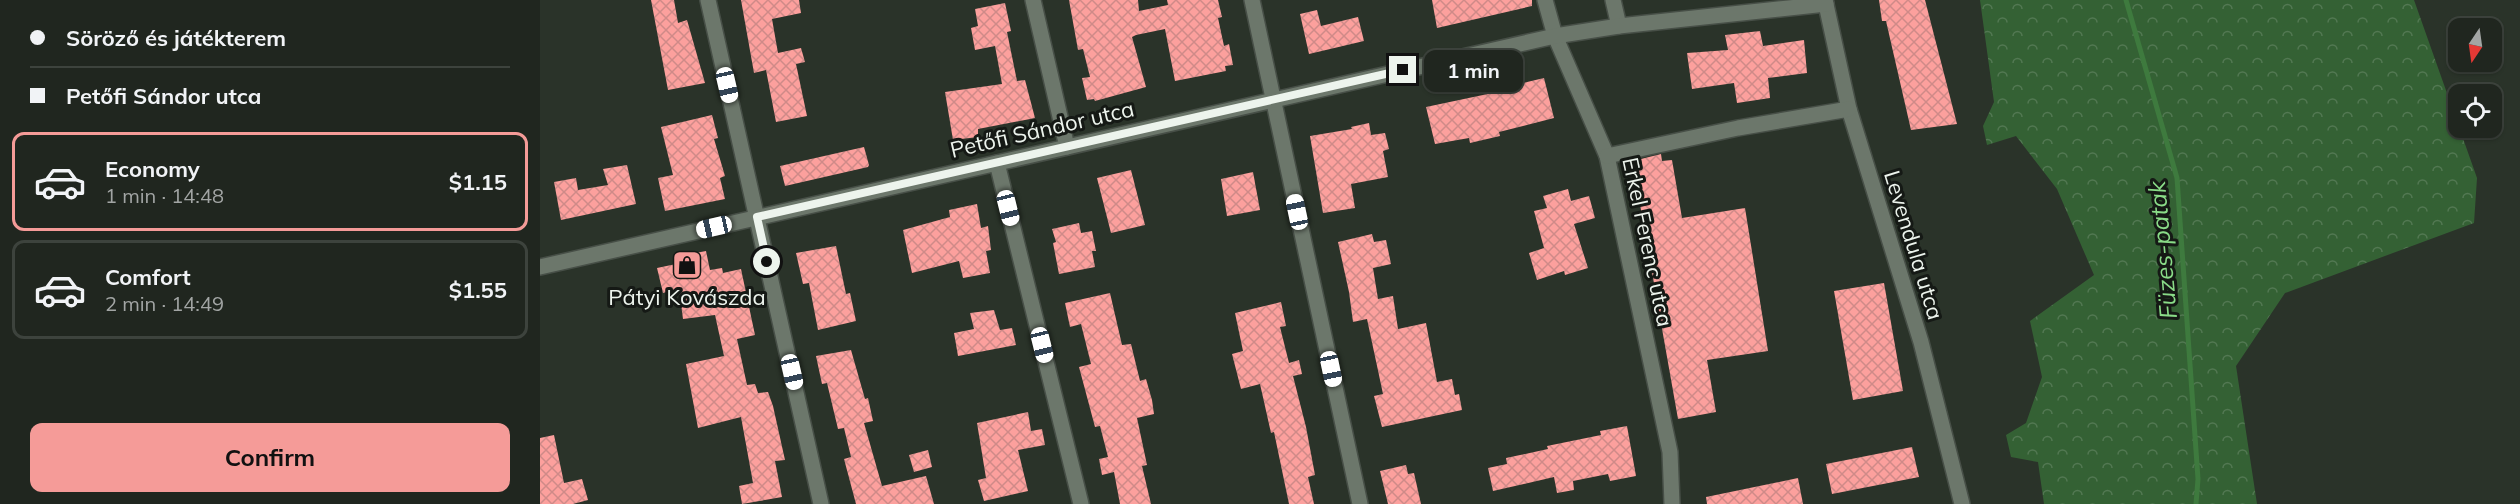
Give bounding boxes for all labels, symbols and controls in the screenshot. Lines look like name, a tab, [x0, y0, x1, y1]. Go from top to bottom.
north arrow	[2448, 18, 2502, 72]
map controls	[2448, 18, 2502, 138]
text: Söröző és játékterem	[66, 24, 286, 52]
callout: 1 min	[1424, 49, 1523, 91]
route end	[1389, 56, 1416, 83]
text: 1 min	[1447, 58, 1500, 83]
car	[714, 65, 740, 105]
text: Petőfi Sándor utca	[66, 82, 262, 110]
button: locate	[2448, 84, 2502, 138]
street label: Petőfi Sándor utca	[947, 94, 1137, 164]
icon: car	[33, 155, 87, 209]
text: Economy	[105, 155, 200, 183]
street label: Erkel Ferenc utca	[1616, 155, 1680, 329]
street label: Levendula utca	[1878, 167, 1950, 323]
text: $1.15	[449, 168, 507, 196]
water label: Füzes-patak	[2141, 179, 2183, 320]
text: 1 min · 14:48	[105, 183, 224, 208]
car	[995, 188, 1021, 228]
car	[1284, 193, 1310, 231]
car	[694, 214, 734, 240]
route start	[753, 248, 780, 275]
shop icon: Pátyi Kovászda	[671, 249, 703, 281]
icon: car	[33, 263, 87, 317]
text: Comfort	[105, 263, 191, 291]
text: $1.55	[449, 276, 507, 304]
place label: Pátyi Kovászda	[608, 283, 766, 311]
text: 2 min · 14:49	[105, 291, 224, 316]
car	[1029, 325, 1055, 365]
car	[1318, 350, 1344, 388]
car	[779, 352, 805, 392]
button: Confirm	[30, 423, 510, 492]

